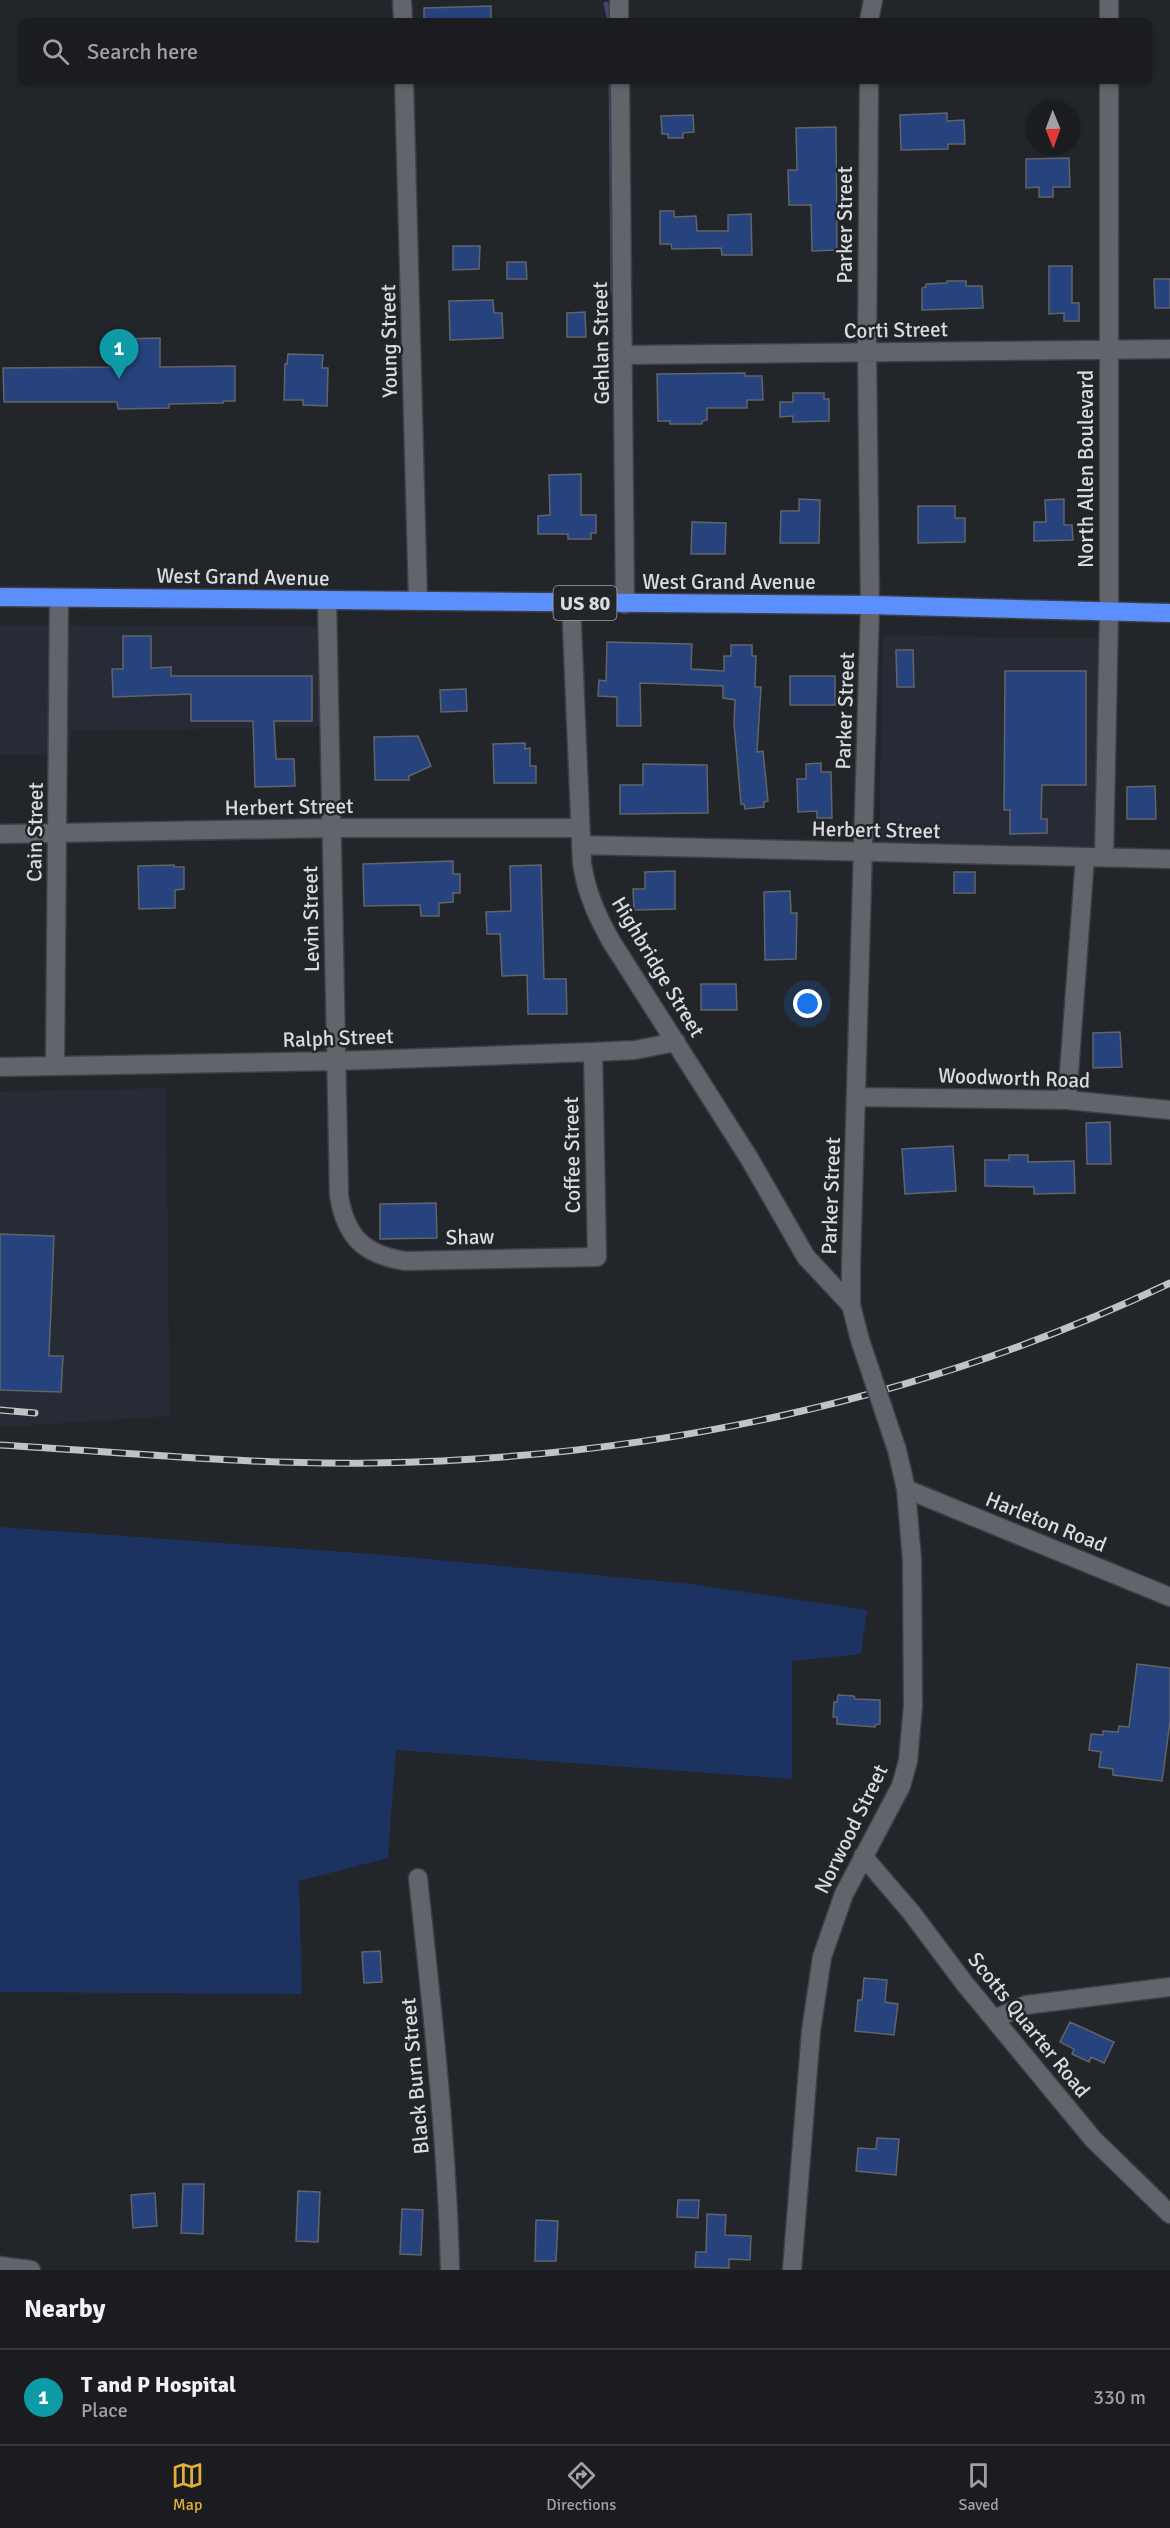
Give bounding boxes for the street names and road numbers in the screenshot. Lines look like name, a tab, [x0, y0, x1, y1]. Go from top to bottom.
street label: Parker Street	[832, 166, 858, 284]
street label: Gehlan Street	[587, 281, 615, 405]
street label: Young Street	[375, 284, 403, 398]
street label: Corti Street	[844, 316, 948, 344]
street label: North Allen Boulevard	[1073, 370, 1099, 568]
street label: West Grand Avenue	[156, 562, 330, 592]
street label: West Grand Avenue	[642, 569, 816, 595]
road number: US 80	[554, 586, 616, 620]
street label: Parker Street	[830, 652, 860, 770]
street label: Cain Street	[21, 782, 49, 882]
street label: Herbert Street	[224, 793, 354, 821]
street label: Herbert Street	[811, 816, 941, 844]
street label: Levin Street	[297, 866, 325, 972]
street label: Highbridge Street	[606, 892, 710, 1042]
street label: Ralph Street	[282, 1023, 394, 1053]
street label: Woodworth Road	[937, 1062, 1091, 1094]
street label: Coffee Street	[558, 1096, 586, 1214]
street label: Parker Street	[816, 1137, 846, 1255]
street label: Shaw	[445, 1224, 495, 1250]
street label: Harleton Road	[982, 1486, 1110, 1558]
street label: Norwood Street	[809, 1760, 893, 1898]
street label: Scotts Quarter Road	[962, 1947, 1096, 2103]
street label: Black Burn Street	[395, 1997, 435, 2155]

